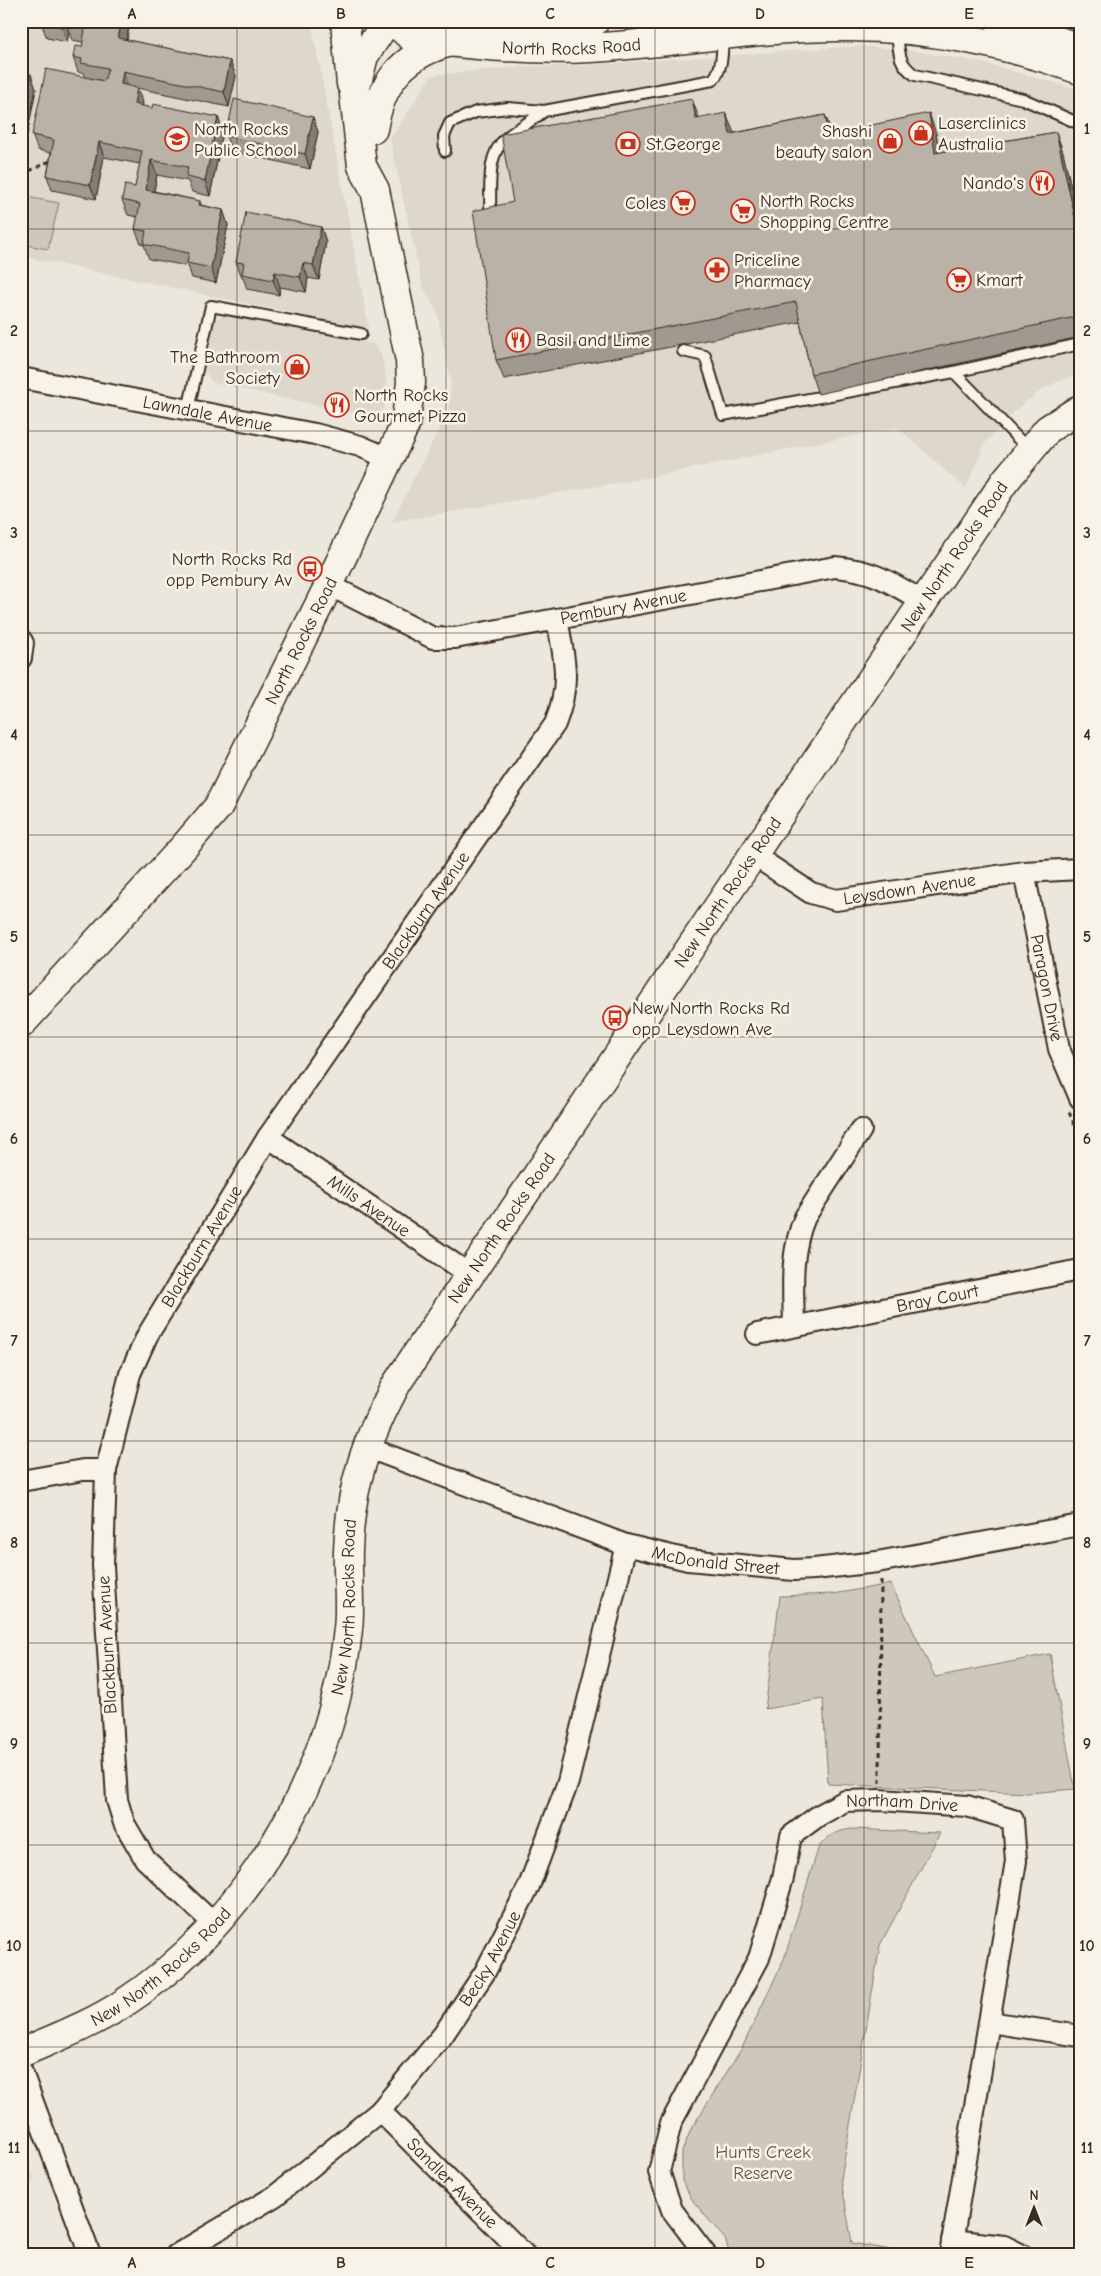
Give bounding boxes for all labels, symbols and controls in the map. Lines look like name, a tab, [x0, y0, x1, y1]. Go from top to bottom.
text: A	[128, 5, 137, 23]
text: B	[336, 5, 346, 23]
text: C	[545, 5, 555, 23]
text: D	[755, 5, 765, 23]
text: E	[964, 5, 974, 23]
street label: North Rocks Road	[501, 34, 642, 60]
place label: Laserclinics Australia	[938, 113, 1026, 155]
place label: North Rocks Public School	[194, 119, 297, 161]
text: 1	[11, 120, 17, 138]
shop icon: Laserclinics Australia	[908, 120, 934, 146]
text: 1	[1084, 120, 1090, 138]
place label: Shashi beauty salon	[776, 121, 872, 163]
school or university icon: North Rocks Public School	[164, 126, 190, 152]
shop icon: Shashi beauty salon	[877, 128, 903, 154]
bank icon: St.George	[615, 131, 641, 157]
place label: St.George	[646, 134, 720, 155]
restaurant icon: Nando's	[1029, 170, 1055, 196]
place label: Nando's	[963, 173, 1024, 194]
supermarket icon: Coles	[670, 190, 696, 216]
place label: North Rocks Shopping Centre	[760, 191, 889, 233]
place label: Coles	[625, 193, 666, 214]
supermarket icon: North Rocks Shopping Centre	[730, 198, 756, 224]
place label: Priceline Pharmacy	[734, 250, 812, 292]
pharmacy icon: Priceline Pharmacy	[704, 257, 730, 283]
supermarket icon: Kmart	[946, 267, 972, 293]
place label: Kmart	[976, 270, 1023, 291]
text: 2	[10, 322, 18, 340]
text: 2	[1083, 322, 1091, 340]
restaurant icon: Basil and Lime	[505, 327, 531, 353]
place label: Basil and Lime	[536, 330, 650, 351]
place label: The Bathroom Society	[170, 347, 281, 389]
shop icon: The Bathroom Society	[284, 354, 310, 380]
place label: North Rocks Gourmet Pizza	[354, 385, 466, 427]
street label: Lawndale Avenue	[141, 391, 274, 437]
restaurant icon: North Rocks Gourmet Pizza	[324, 392, 350, 418]
street label: New North Rocks Road	[896, 478, 1013, 636]
text: 3	[10, 524, 18, 542]
text: 3	[1083, 524, 1091, 542]
place label: North Rocks Rd opp Pembury Av	[166, 549, 292, 591]
bus stop icon: North Rocks Rd opp Pembury Av	[297, 556, 323, 582]
street label: North Rocks Road	[261, 574, 342, 708]
street label: Pembury Avenue	[559, 585, 688, 629]
text: 4	[10, 726, 18, 744]
text: 4	[1083, 726, 1091, 744]
street label: New North Rocks Road	[670, 813, 786, 972]
street label: Blackburn Avenue	[378, 848, 474, 973]
street label: Leysdown Avenue	[842, 869, 977, 910]
text: 5	[10, 928, 18, 946]
text: 5	[1083, 928, 1091, 946]
street label: Paragon Drive	[1026, 933, 1067, 1043]
place label: New North Rocks Rd opp Leysdown Ave	[632, 998, 790, 1040]
bus stop icon: New North Rocks Rd opp Leysdown Ave	[602, 1005, 628, 1031]
text: 6	[10, 1130, 18, 1148]
text: 6	[1083, 1130, 1091, 1148]
street label: New North Rocks Road	[444, 1149, 560, 1308]
street label: Mills Avenue	[323, 1171, 414, 1242]
street label: Blackburn Avenue	[157, 1182, 247, 1311]
street label: Bray Court	[895, 1280, 981, 1317]
text: 7	[10, 1332, 18, 1350]
text: 7	[1083, 1332, 1091, 1350]
street label: New North Rocks Road	[327, 1518, 361, 1697]
text: 8	[10, 1534, 18, 1552]
text: 8	[1083, 1534, 1091, 1552]
street label: McDonald Street	[650, 1542, 781, 1580]
street label: Blackburn Avenue	[93, 1575, 122, 1715]
text: 9	[10, 1735, 18, 1753]
text: 9	[1083, 1735, 1091, 1753]
street label: Northam Drive	[846, 1790, 959, 1816]
street label: New North Rocks Road	[87, 1903, 236, 2031]
street label: Becky Avenue	[455, 1907, 526, 2011]
text: 10	[6, 1937, 22, 1955]
text: 10	[1079, 1937, 1095, 1955]
street label: Sandler Avenue	[402, 2134, 502, 2233]
text: 11	[8, 2139, 20, 2157]
text: 11	[1081, 2139, 1093, 2157]
park label: Hunts Creek Reserve	[715, 2142, 811, 2184]
north arrow	[1008, 2184, 1058, 2234]
text: N	[1029, 2187, 1039, 2204]
text: A	[128, 2254, 137, 2272]
text: B	[336, 2254, 346, 2272]
text: C	[545, 2254, 555, 2272]
text: D	[755, 2254, 765, 2272]
text: E	[964, 2254, 974, 2272]

